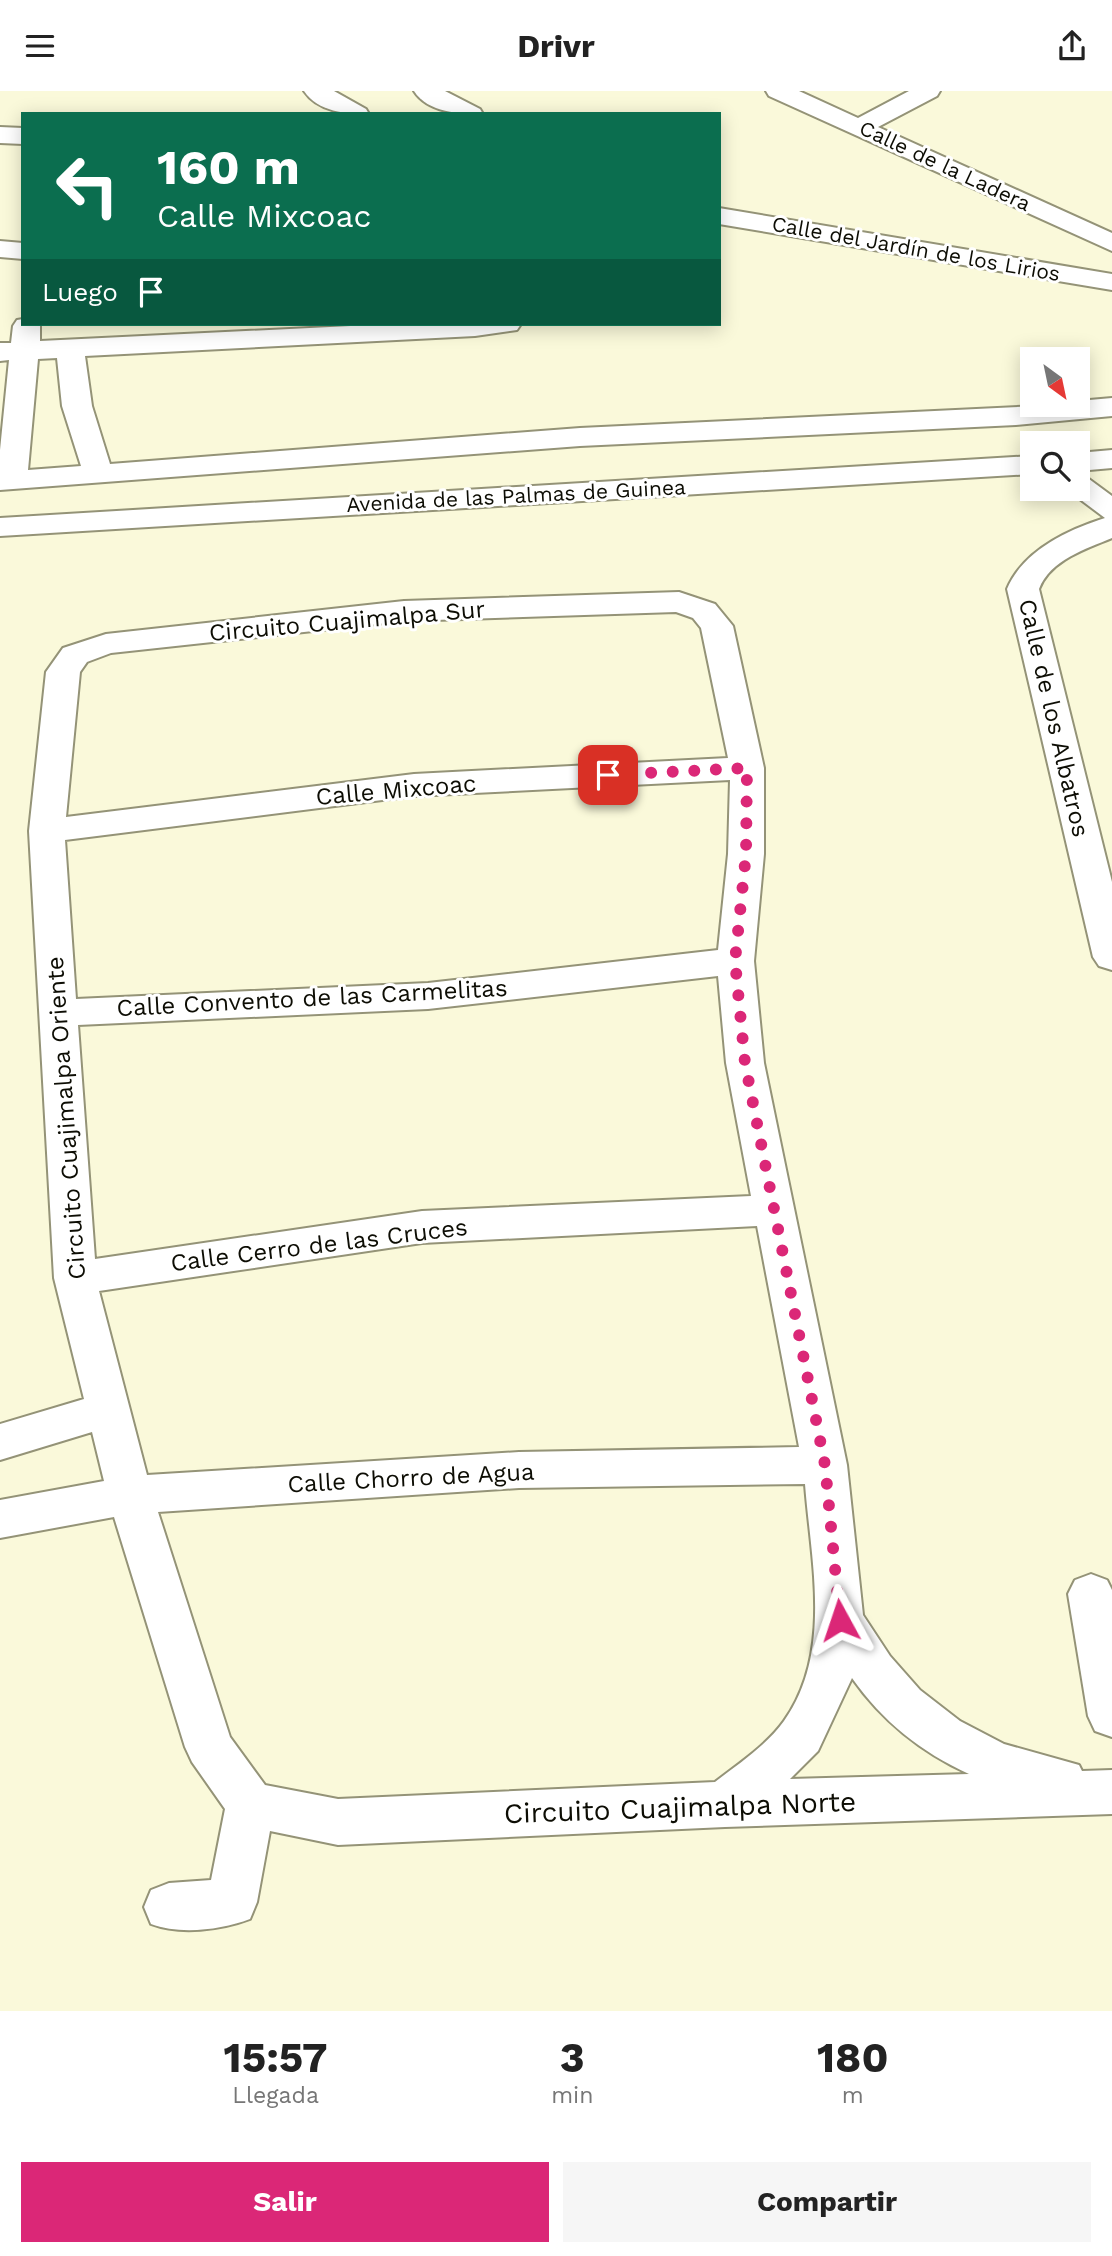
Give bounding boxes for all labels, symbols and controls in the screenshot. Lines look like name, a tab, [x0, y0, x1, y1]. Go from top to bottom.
icon: menu	[21, 27, 59, 65]
text: Drivr	[517, 27, 595, 65]
icon: share	[1053, 27, 1091, 65]
street label: Calle de la Ladera	[856, 115, 1035, 216]
text: 160 m	[157, 138, 300, 196]
icon: left	[42, 140, 133, 231]
text: Calle Mixcoac	[157, 197, 371, 235]
street label: Calle del Jardín de los Lirios	[770, 211, 1062, 286]
icon: arrive	[132, 273, 170, 311]
text: Luego	[42, 277, 118, 307]
north arrow	[1020, 347, 1090, 417]
map controls	[1020, 347, 1090, 501]
button: search	[1020, 431, 1090, 501]
street label: Avenida de las Palmas de Guinea	[346, 474, 686, 517]
street label: Circuito Cuajimalpa Sur	[208, 595, 486, 647]
street label: Calle de los Albatros	[1013, 596, 1095, 840]
pin	[578, 745, 638, 805]
icon: arrive	[589, 756, 627, 794]
street label: Calle Mixcoac	[315, 769, 477, 811]
street label: Circuito Cuajimalpa Oriente	[41, 956, 91, 1280]
street label: Calle Convento de las Carmelitas	[116, 974, 508, 1022]
street label: Calle Cerro de las Cruces	[169, 1213, 469, 1277]
street label: Calle Chorro de Agua	[287, 1458, 535, 1498]
position arrow	[803, 1583, 877, 1657]
street label: Circuito Cuajimalpa Norte	[503, 1785, 857, 1830]
text: 15:57	[224, 2033, 328, 2082]
text: 3	[560, 2033, 585, 2082]
text: 180	[817, 2033, 888, 2082]
text: Llegada	[232, 2082, 319, 2109]
text: min	[551, 2082, 593, 2109]
text: m	[842, 2082, 864, 2109]
button: Salir	[21, 2162, 549, 2242]
button: Compartir	[563, 2162, 1091, 2242]

